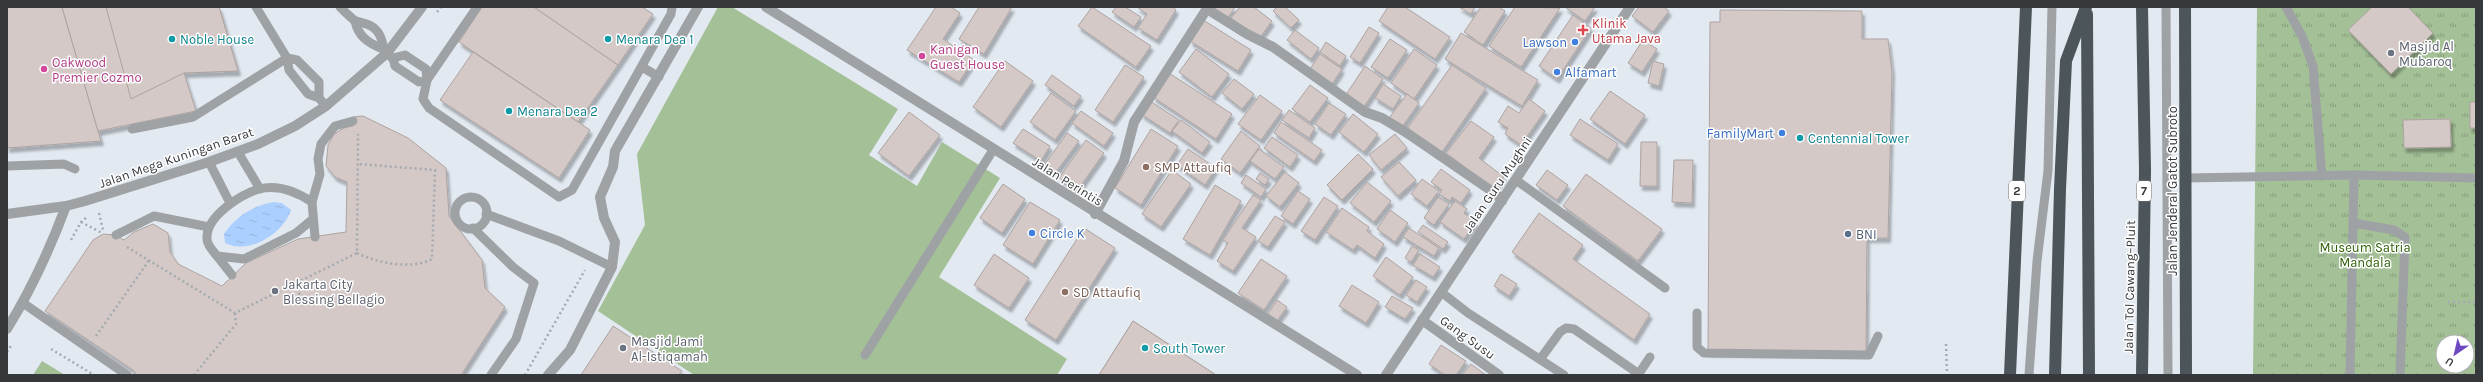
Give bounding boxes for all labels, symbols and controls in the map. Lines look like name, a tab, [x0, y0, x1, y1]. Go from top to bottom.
place label: Klinik Utama Java	[1592, 16, 1661, 46]
marker: Klinik Utama Java	[1577, 24, 1589, 36]
place label: Noble House	[180, 32, 255, 47]
place label: Menara Dea 1	[616, 32, 693, 47]
marker: Noble House	[167, 34, 177, 44]
marker: Menara Dea 1	[603, 34, 613, 44]
place label: Lawson	[1523, 35, 1567, 50]
marker: Lawson	[1570, 37, 1580, 47]
place label: Masjid Al Mubaroq	[2399, 39, 2454, 70]
place label: Kanigan Guest House	[930, 42, 1005, 72]
marker: Masjid Al Mubaroq	[2386, 48, 2396, 58]
marker: Kanigan Guest House	[917, 51, 927, 61]
place label: Oakwood Premier Cozmo	[52, 55, 142, 85]
marker: Oakwood Premier Cozmo	[39, 64, 49, 74]
place label: Alfamart	[1565, 65, 1617, 80]
marker: Alfamart	[1552, 67, 1562, 77]
place label: Menara Dea 2	[517, 104, 598, 119]
marker: Menara Dea 2	[504, 106, 514, 116]
street label: Jalan Jenderal Gatot Subroto	[2165, 106, 2180, 276]
street label: Jalan Mega Kuningan Barat	[97, 124, 255, 191]
place label: FamilyMart	[1707, 126, 1774, 141]
marker: FamilyMart	[1777, 128, 1787, 138]
place label: Centennial Tower	[1808, 131, 1909, 146]
marker: Centennial Tower	[1795, 133, 1805, 143]
street label: Jalan Guru Mughni	[1460, 134, 1535, 235]
street label: Jalan Perintis	[1030, 154, 1106, 209]
place label: SMP Attaufiq	[1154, 160, 1232, 176]
marker: SMP Attaufiq	[1141, 162, 1151, 172]
road number: 2	[2009, 181, 2025, 201]
road number: 7	[2137, 181, 2151, 201]
street label: Jalan Tol Cawang–Pluit	[2121, 220, 2138, 354]
place label: Circle K	[1040, 226, 1085, 241]
place label: BNI	[1856, 227, 1877, 242]
marker: Circle K	[1027, 228, 1037, 238]
marker: BNI	[1843, 229, 1853, 239]
park label: Museum Satria Mandala	[2319, 240, 2411, 270]
place label: Jakarta City Blessing Bellagio	[283, 277, 385, 307]
place label: SD Attaufiq	[1073, 285, 1141, 301]
marker: Jakarta City Blessing Bellagio	[270, 286, 280, 296]
marker: SD Attaufiq	[1060, 287, 1070, 297]
street label: Gang Susu	[1437, 312, 1498, 362]
place label: Masjid Jami Al-Istiqamah	[631, 334, 708, 365]
north arrow	[2435, 334, 2475, 374]
place label: South Tower	[1153, 341, 1225, 356]
marker: Masjid Jami Al-Istiqamah	[618, 343, 628, 353]
marker: South Tower	[1140, 343, 1150, 353]
text: U	[2443, 354, 2456, 369]

